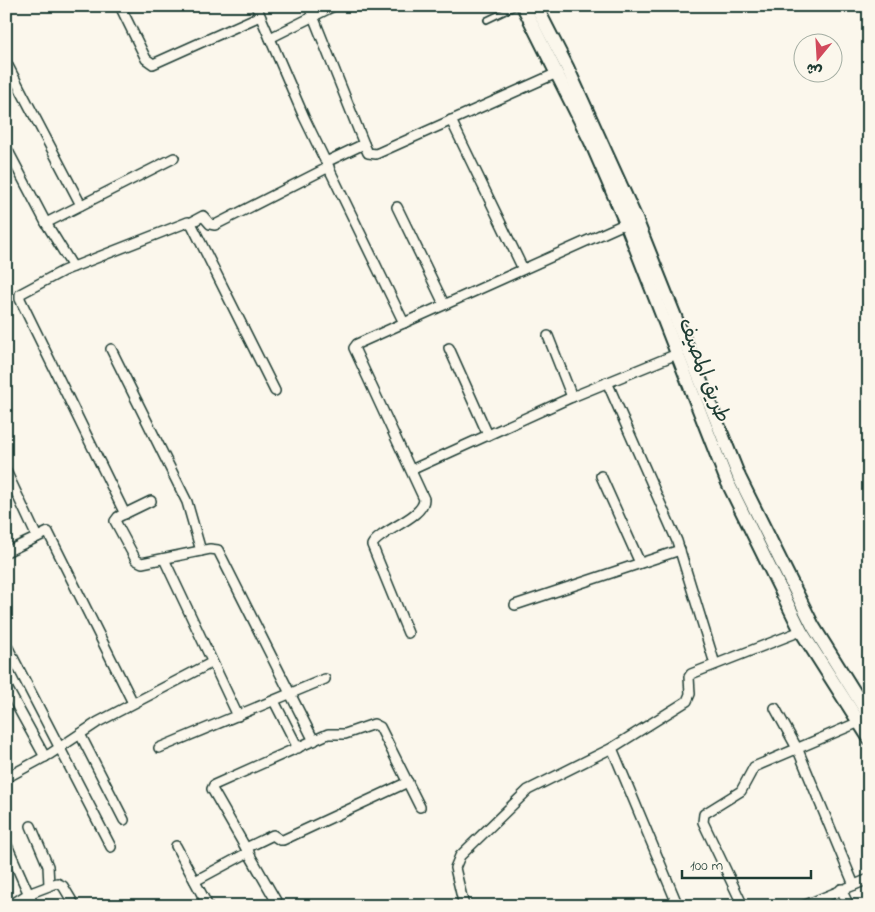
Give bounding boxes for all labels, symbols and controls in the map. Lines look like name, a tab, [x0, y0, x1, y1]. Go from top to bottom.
north arrow	[792, 32, 842, 82]
text: ش	[804, 57, 825, 81]
street label: طريق المصيف	[669, 314, 737, 428]
scale bar	[682, 847, 811, 879]
text: 100 m	[690, 855, 723, 877]

